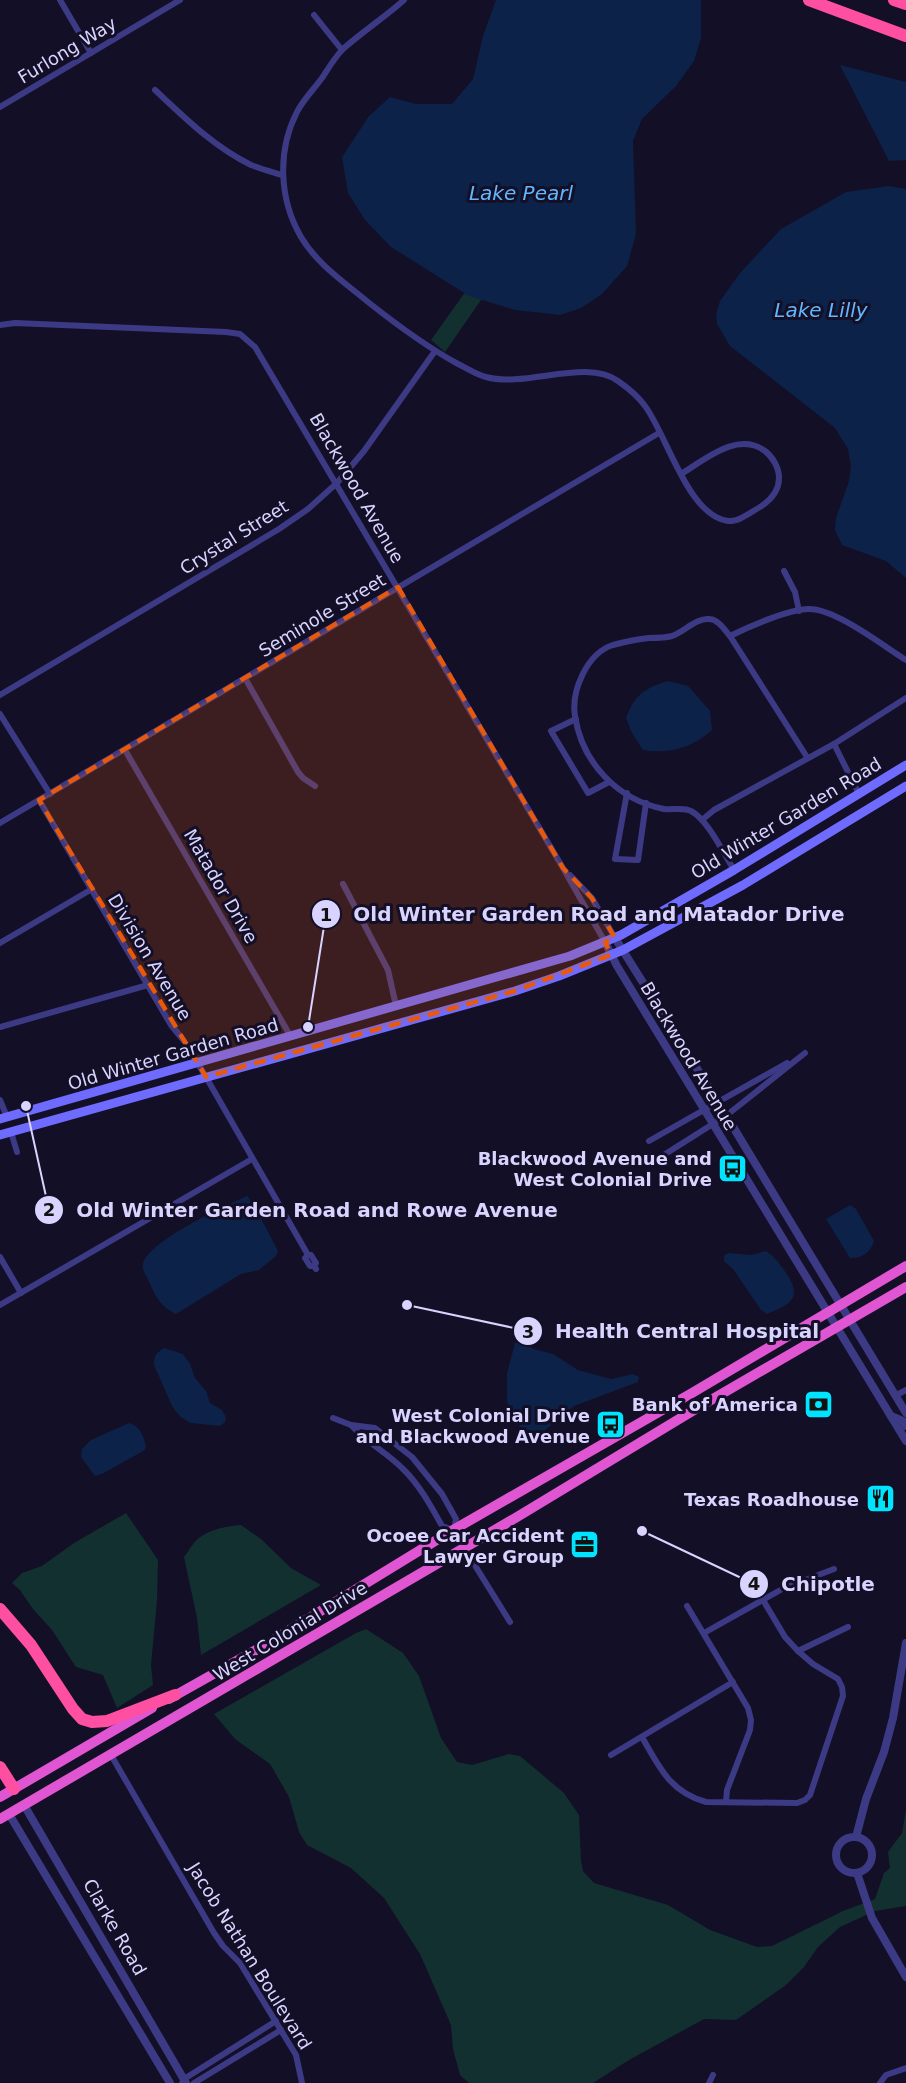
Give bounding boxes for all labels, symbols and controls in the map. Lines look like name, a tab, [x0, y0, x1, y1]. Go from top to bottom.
street label: Furlong Way	[14, 12, 120, 88]
water label: Lake Pearl	[469, 181, 573, 205]
water label: Lake Lilly	[774, 298, 869, 322]
street label: Blackwood Avenue	[306, 409, 408, 567]
street label: Crystal Street	[176, 495, 292, 579]
street label: Seminole Street	[255, 569, 389, 661]
street label: Old Winter Garden Road	[687, 753, 885, 883]
street label: Matador Drive	[180, 825, 262, 947]
street label: Division Avenue	[104, 890, 196, 1024]
callout: Old Winter Garden Road and Matador Drive	[311, 895, 857, 933]
text: Old Winter Garden Road and Matador Drive	[353, 902, 845, 926]
text: 1	[320, 904, 332, 925]
street label: Blackwood Avenue	[636, 978, 742, 1134]
street label: Old Winter Garden Road	[65, 1014, 281, 1094]
place label: Blackwood Avenue and West Colonial Drive	[478, 1148, 712, 1190]
bus stop icon: Blackwood Avenue and West Colonial Drive	[717, 1152, 749, 1184]
callout: Old Winter Garden Road and Rowe Avenue	[34, 1191, 570, 1229]
text: Old Winter Garden Road and Rowe Avenue	[76, 1198, 558, 1222]
text: 2	[43, 1199, 55, 1220]
callout: Health Central Hospital	[513, 1312, 831, 1350]
text: Health Central Hospital	[555, 1319, 819, 1343]
text: 3	[522, 1321, 534, 1342]
bank icon: Bank of America	[803, 1388, 835, 1420]
place label: Bank of America	[632, 1394, 798, 1415]
place label: West Colonial Drive and Blackwood Avenue	[356, 1405, 590, 1447]
bus stop icon: West Colonial Drive and Blackwood Avenue	[595, 1409, 627, 1441]
restaurant icon: Texas Roadhouse	[864, 1483, 896, 1515]
place label: Texas Roadhouse	[684, 1489, 859, 1510]
place label: Ocoee Car Accident Lawyer Group	[367, 1525, 564, 1567]
office icon: Ocoee Car Accident Lawyer Group	[569, 1529, 601, 1561]
callout: Chipotle	[739, 1565, 886, 1603]
text: Chipotle	[781, 1572, 875, 1596]
text: 4	[748, 1573, 760, 1594]
street label: West Colonial Drive	[209, 1577, 371, 1685]
street label: Jacob Nathan Boulevard	[183, 1858, 316, 2053]
street label: Clarke Road	[79, 1875, 151, 1979]

